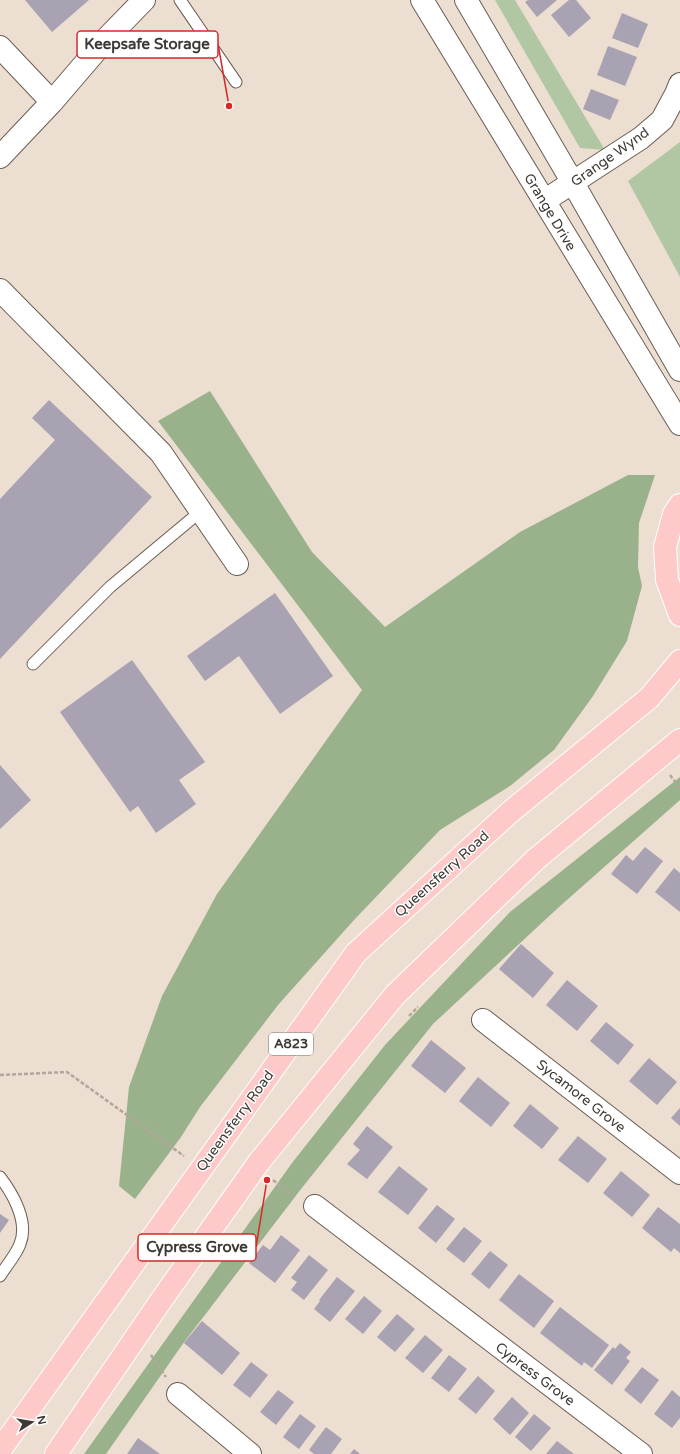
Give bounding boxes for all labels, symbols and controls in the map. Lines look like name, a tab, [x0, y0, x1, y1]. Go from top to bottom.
callout: Keepsafe Storage	[77, 31, 218, 58]
text: Keepsafe Storage	[84, 35, 210, 54]
street label: Grange Wynd	[568, 124, 652, 190]
street label: Grange Drive	[520, 170, 580, 254]
street label: Queensferry Road	[391, 827, 493, 921]
road number: A823	[269, 1033, 313, 1055]
street label: Sycamore Grove	[533, 1056, 629, 1136]
street label: Queensferry Road	[193, 1067, 277, 1175]
callout: Cypress Grove	[138, 1234, 256, 1261]
text: Cypress Grove	[146, 1238, 248, 1257]
street label: Cypress Grove	[492, 1339, 578, 1409]
north arrow	[12, 1402, 52, 1442]
text: N	[34, 1414, 49, 1426]

